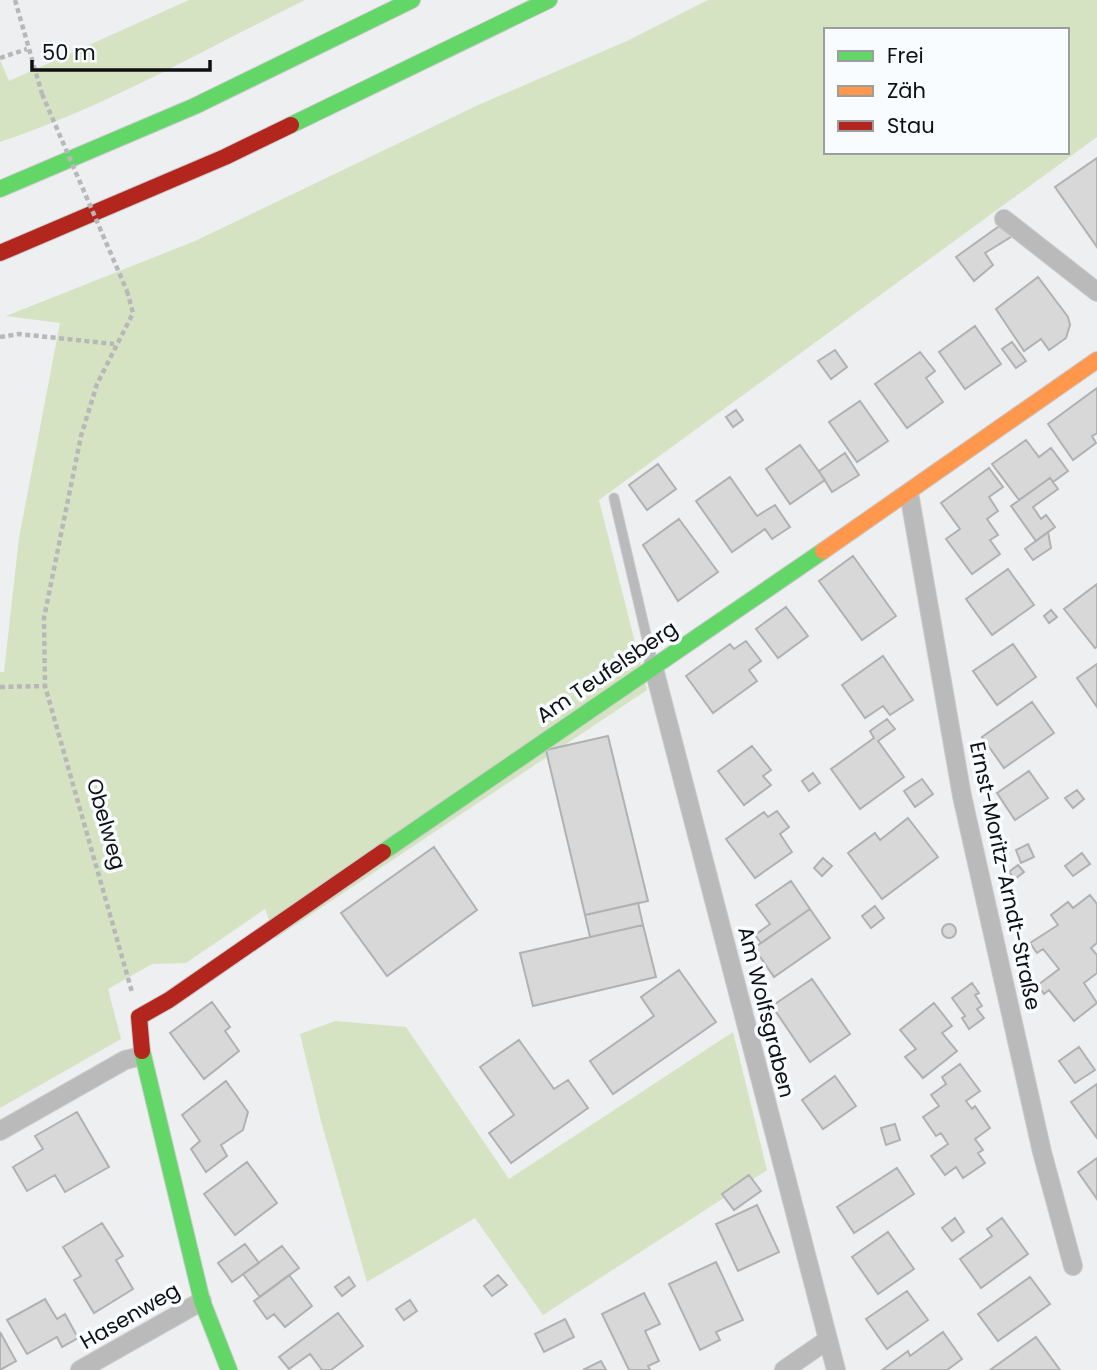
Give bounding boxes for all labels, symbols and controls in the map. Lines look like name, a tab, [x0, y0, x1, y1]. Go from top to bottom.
scale bar	[32, 28, 210, 72]
legend	[824, 28, 1069, 154]
text: 50 m	[42, 38, 96, 67]
text: Frei	[887, 41, 924, 70]
text: Zäh	[887, 76, 926, 105]
text: Stau	[887, 111, 935, 140]
street label: Am Teufelsberg	[530, 614, 683, 730]
street label: Ernst-Moritz-Arndt-Straße	[963, 739, 1048, 1013]
street label: Obelweg	[80, 775, 133, 873]
street label: Am Wolfsgraben	[731, 923, 802, 1100]
street label: Hasenweg	[75, 1275, 185, 1356]

